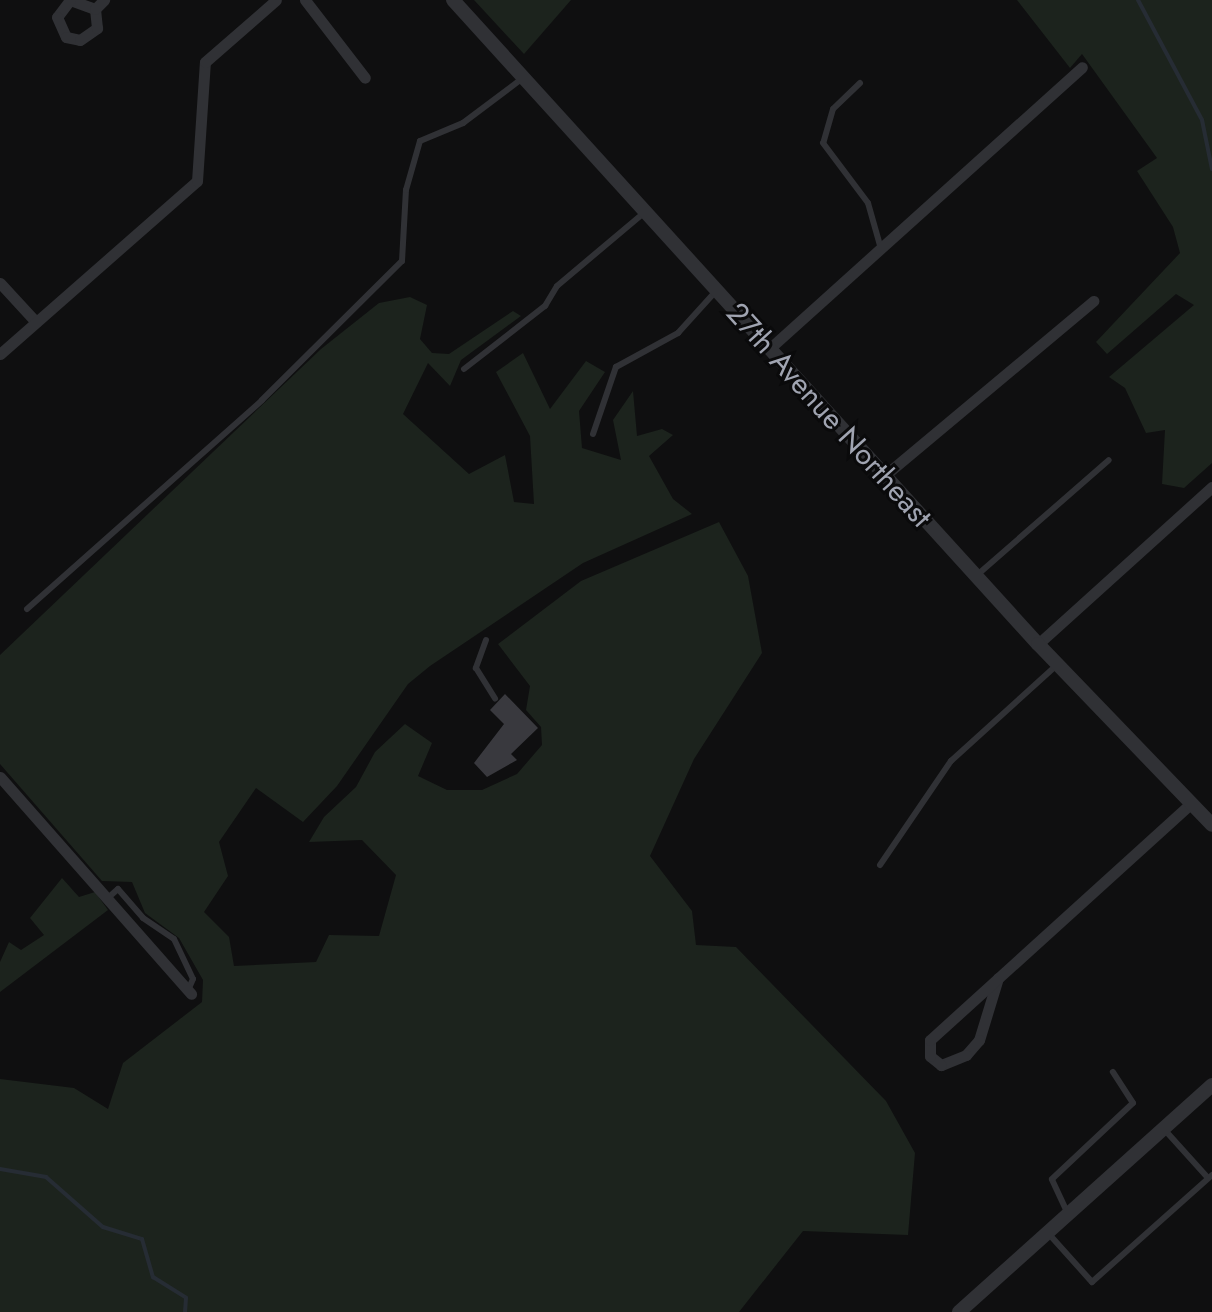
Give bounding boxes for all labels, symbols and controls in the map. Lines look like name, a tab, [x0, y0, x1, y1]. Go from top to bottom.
street label: 27th Avenue Northeast	[719, 295, 939, 535]

